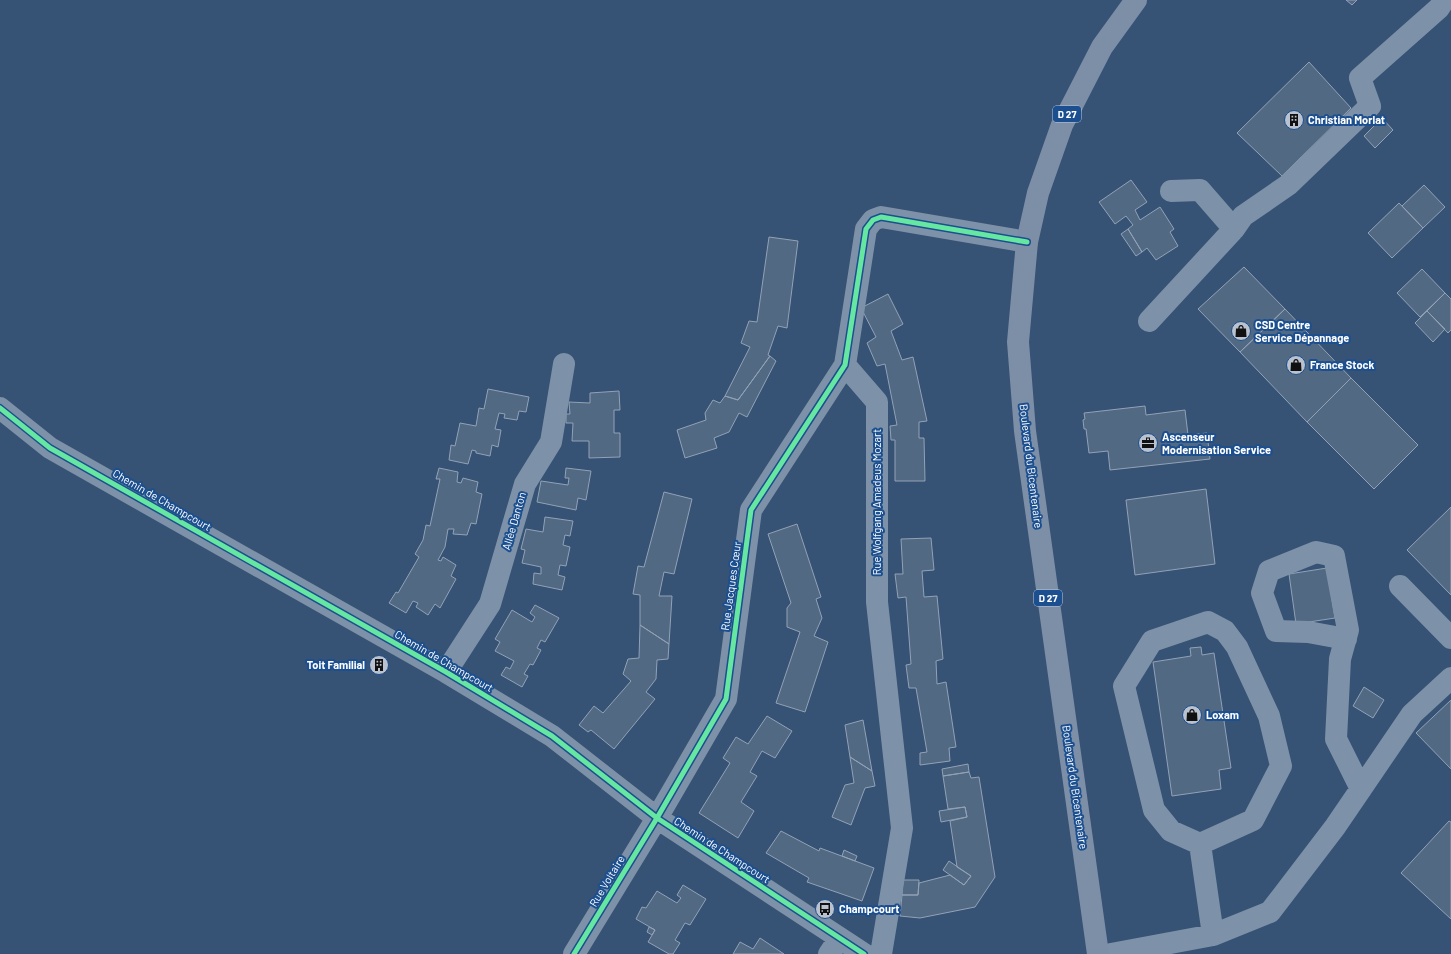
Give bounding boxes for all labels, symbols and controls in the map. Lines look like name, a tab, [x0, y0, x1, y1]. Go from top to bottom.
road number: D 27	[1053, 106, 1081, 122]
building icon: Christian Morlat	[1283, 109, 1305, 131]
place label: Christian Morlat	[1308, 113, 1385, 126]
place label: CSD Centre Service Dépannage	[1255, 318, 1349, 344]
shop icon: CSD Centre Service Dépannage	[1230, 320, 1252, 342]
shop icon: France Stock	[1285, 354, 1307, 376]
place label: France Stock	[1310, 358, 1375, 371]
street label: Boulevard du Bicentenaire	[1017, 403, 1046, 529]
street label: Rue Wolfgang Amadeus Mozart	[870, 429, 883, 575]
place label: Ascenseur Modernisation Service	[1162, 430, 1271, 456]
office icon: Ascenseur Modernisation Service	[1137, 432, 1159, 454]
street label: Chemin de Champcourt	[111, 466, 214, 533]
street label: Allée Danton	[499, 490, 528, 551]
street label: Rue Jacques Cœur	[718, 541, 743, 631]
road number: D 27	[1034, 590, 1062, 606]
street label: Chemin de Champcourt	[393, 627, 496, 694]
building icon: Toit Familial	[368, 654, 390, 676]
place label: Toit Familial	[307, 658, 365, 671]
shop icon: Loxam	[1181, 704, 1203, 726]
place label: Loxam	[1206, 708, 1239, 721]
street label: Boulevard du Bicentenaire	[1060, 724, 1091, 850]
street label: Chemin de Champcourt	[672, 814, 773, 885]
street label: Rue Voltaire	[586, 853, 627, 909]
bus stop icon: Champcourt	[814, 898, 836, 920]
place label: Champcourt	[839, 902, 899, 915]

